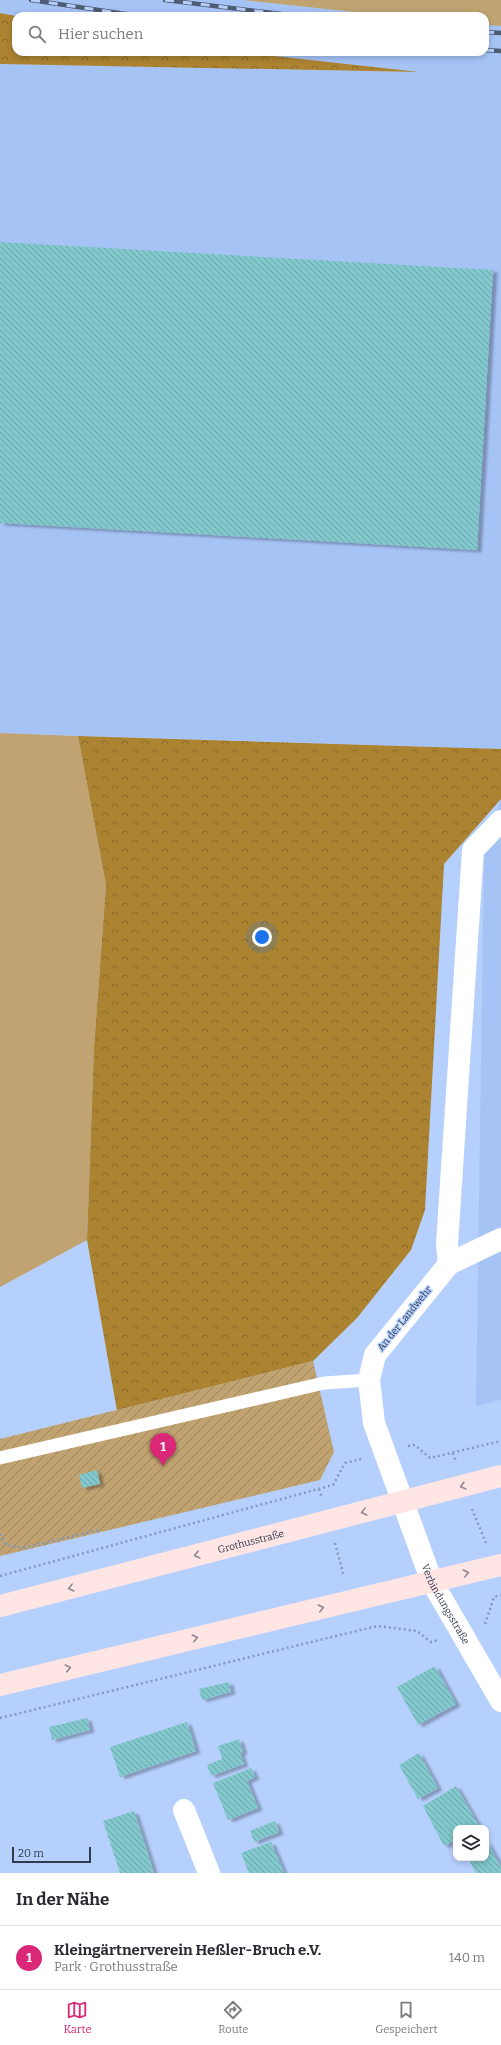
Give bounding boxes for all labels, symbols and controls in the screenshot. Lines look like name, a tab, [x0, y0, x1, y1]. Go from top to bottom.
search box	[12, 12, 489, 56]
icon: search	[26, 23, 48, 45]
text: Hier suchen	[58, 25, 143, 43]
your location	[252, 927, 272, 947]
street label: An der Landwehr	[375, 1283, 435, 1353]
pin: 1	[150, 1433, 176, 1466]
one-way arrow	[460, 1481, 467, 1490]
one-way arrow	[361, 1507, 368, 1516]
street label: Grothusstraße	[217, 1528, 285, 1556]
one-way arrow	[194, 1550, 201, 1559]
street label: Verbindungsstraße	[419, 1562, 472, 1647]
one-way arrow	[463, 1570, 470, 1578]
one-way arrow	[68, 1583, 75, 1591]
one-way arrow	[318, 1605, 324, 1613]
one-way arrow	[191, 1635, 198, 1643]
one-way arrow	[65, 1665, 71, 1673]
map controls	[453, 1825, 489, 1861]
button: layers	[453, 1825, 489, 1861]
scale bar	[12, 1845, 91, 1864]
text: 20 m	[18, 1847, 44, 1860]
text: In der Nähe	[16, 1889, 109, 1910]
text: Kleingärtnerverein Heßler-Bruch e.V.	[54, 1941, 321, 1959]
text: 1	[26, 1950, 32, 1965]
text: 140 m	[449, 1950, 485, 1965]
text: Park · Grothusstraße	[54, 1959, 178, 1974]
tab: Karte	[63, 1999, 91, 2036]
tab: Route	[218, 1999, 248, 2036]
tab: Gespeichert	[375, 1999, 438, 2036]

